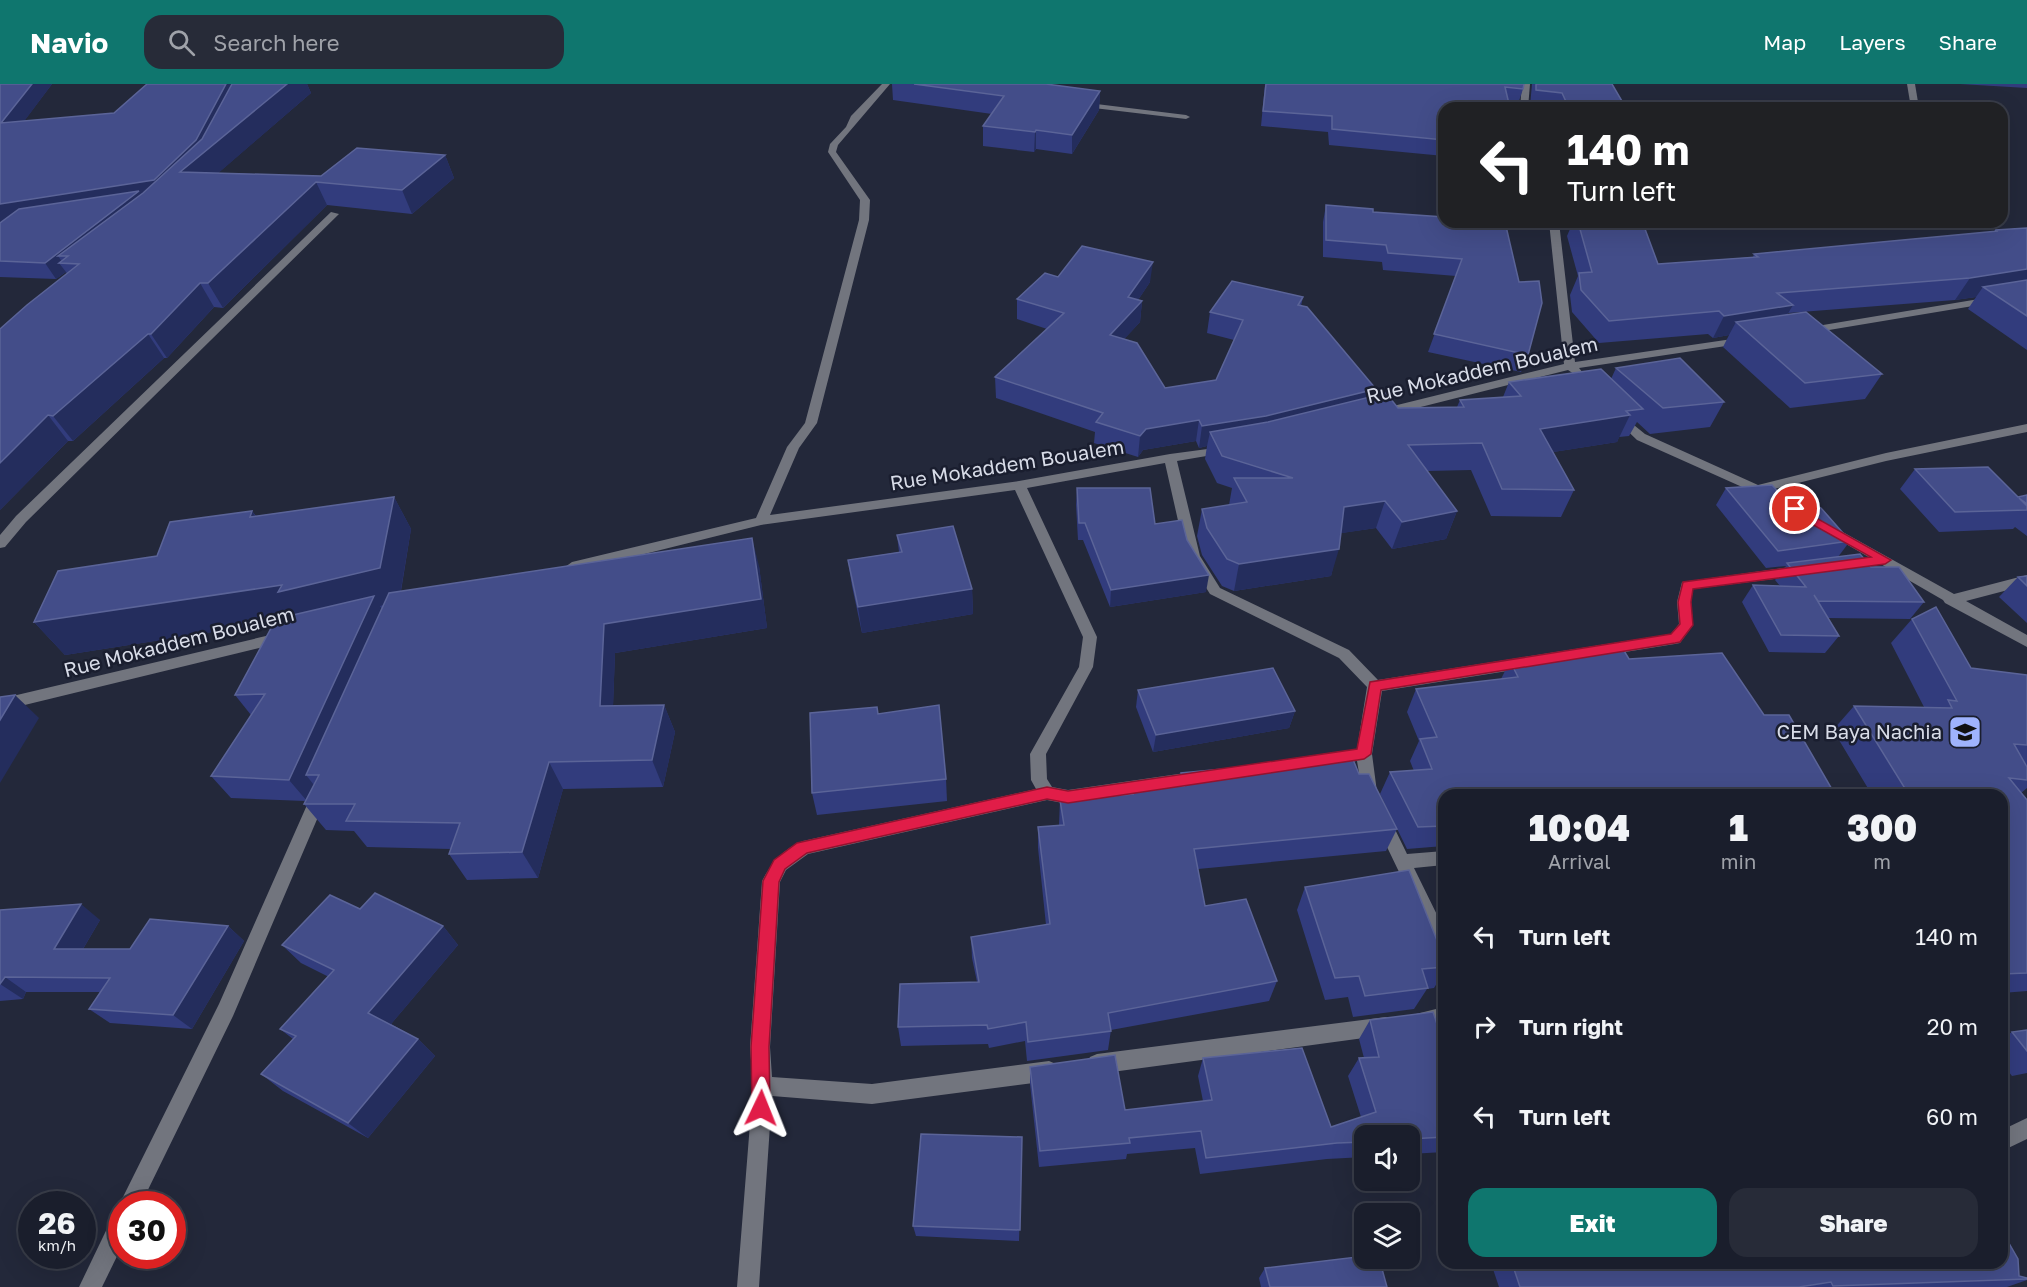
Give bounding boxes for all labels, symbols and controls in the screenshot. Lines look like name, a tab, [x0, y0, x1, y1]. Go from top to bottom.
search box	[144, 15, 564, 69]
text: Navio	[30, 26, 108, 59]
icon: search	[165, 26, 198, 59]
text: Search here	[213, 29, 339, 56]
text: Map	[1763, 29, 1806, 55]
text: Layers	[1839, 29, 1906, 55]
text: Share	[1939, 29, 1997, 55]
text: 140 m	[1567, 124, 1689, 174]
icon: left	[1468, 126, 1546, 204]
text: Turn left	[1567, 175, 1676, 207]
street label: Rue Mokaddem Boualem	[1364, 331, 1600, 407]
street label: Rue Mokaddem Boualem	[888, 434, 1126, 494]
pin	[1769, 483, 1820, 534]
icon: arrive	[1778, 492, 1811, 525]
street label: Rue Mokaddem Boualem	[61, 601, 296, 681]
school or university icon: CEM Baya Nachia	[1947, 714, 1983, 750]
place label: CEM Baya Nachia	[1776, 719, 1942, 743]
text: 10:04	[1529, 806, 1630, 849]
text: 1	[1729, 806, 1748, 849]
text: 300	[1847, 806, 1917, 849]
text: Arrival	[1548, 849, 1611, 873]
text: min	[1721, 849, 1756, 873]
text: m	[1873, 849, 1891, 873]
icon: left	[1468, 920, 1501, 953]
text: Turn left	[1519, 923, 1610, 950]
text: 140 m	[1915, 923, 1978, 950]
icon: right	[1468, 1010, 1501, 1043]
text: Turn right	[1519, 1013, 1623, 1040]
text: 20 m	[1927, 1013, 1978, 1040]
position arrow	[729, 1076, 793, 1140]
icon: left	[1468, 1100, 1501, 1133]
text: Turn left	[1519, 1103, 1610, 1130]
text: 60 m	[1926, 1103, 1978, 1130]
map controls	[1354, 1125, 1420, 1269]
button: sound	[1354, 1125, 1420, 1191]
button: Exit	[1468, 1188, 1717, 1257]
button: Share	[1729, 1188, 1978, 1257]
speed limit sign: 30	[108, 1191, 186, 1269]
button: layers	[1354, 1203, 1420, 1269]
text: 26	[38, 1205, 76, 1241]
text: km/h	[38, 1236, 76, 1254]

